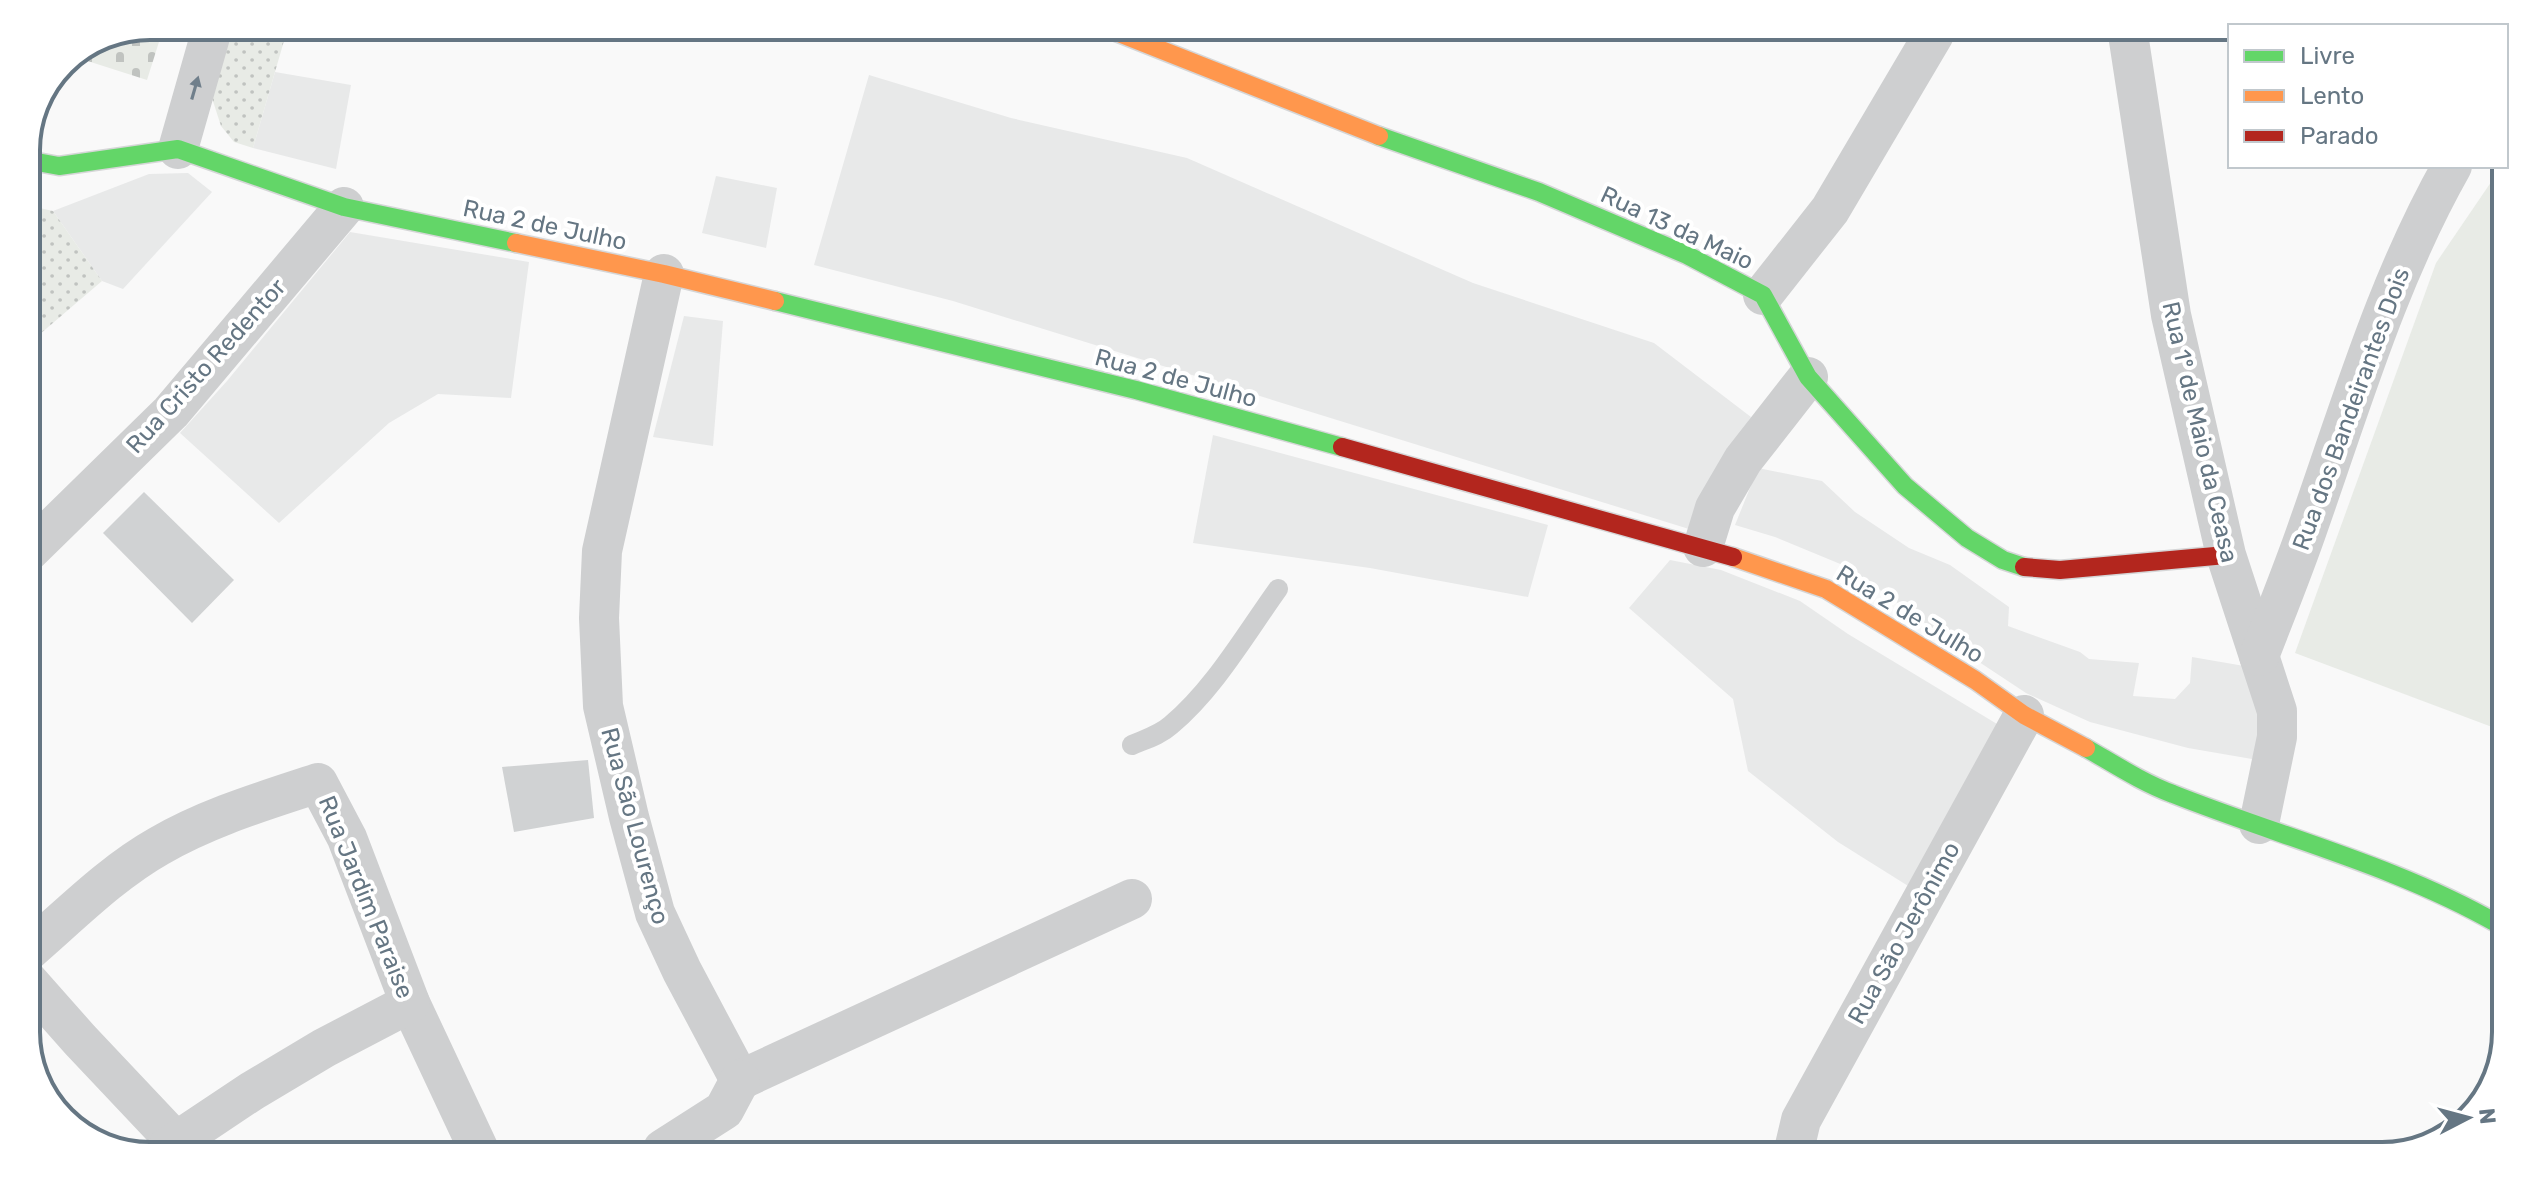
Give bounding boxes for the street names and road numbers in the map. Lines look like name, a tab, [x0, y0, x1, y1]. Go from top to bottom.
street label: Rua 13 da Maio	[1596, 180, 1758, 276]
street label: Rua 2 de Julho	[461, 194, 629, 256]
street label: Rua dos Bandeirantes Dois	[2287, 264, 2415, 554]
street label: Rua Cristo Redentor	[120, 273, 292, 459]
street label: Rua 1º de Maio da Ceasa	[2156, 299, 2244, 565]
street label: Rua 2 de Julho	[1092, 343, 1260, 413]
street label: Rua 2 de Julho	[1831, 559, 1989, 669]
street label: Rua São Lourenço	[595, 725, 675, 927]
street label: Rua Jardim Paraise	[313, 792, 419, 1002]
street label: Rua São Jerônimo	[1842, 837, 1966, 1029]

